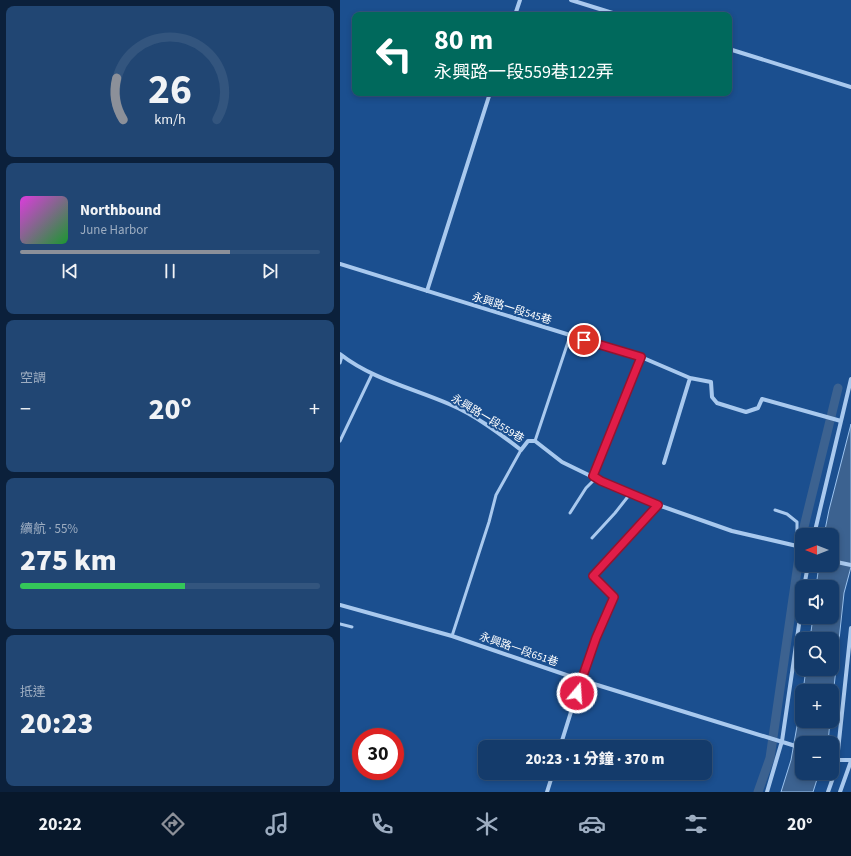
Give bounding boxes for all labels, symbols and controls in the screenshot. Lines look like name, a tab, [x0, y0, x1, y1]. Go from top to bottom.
text: 80 m	[434, 20, 493, 60]
icon: left	[368, 28, 420, 80]
text: 26	[148, 59, 192, 119]
text: 永興路一段559巷122弄	[434, 60, 614, 85]
text: km/h	[154, 108, 186, 129]
text: Northbound	[80, 200, 161, 221]
text: June Harbor	[80, 221, 148, 239]
icon: previous	[59, 260, 81, 282]
icon: pause	[159, 260, 181, 282]
icon: next	[259, 260, 281, 282]
street label: 永興路一段545巷	[470, 289, 553, 328]
pin	[567, 323, 601, 357]
icon: arrive	[573, 329, 595, 351]
text: 空調	[20, 369, 46, 387]
text: 20°	[148, 388, 192, 431]
street label: 永興路一段559巷	[449, 391, 527, 446]
text: −	[20, 393, 31, 425]
text: +	[309, 393, 320, 425]
text: 續航 · 55%	[20, 520, 78, 538]
north arrow	[795, 528, 839, 572]
map controls	[795, 528, 839, 780]
text: 275 km	[20, 539, 117, 582]
button: sound	[795, 580, 839, 624]
street label: 永興路一段651巷	[477, 629, 560, 670]
button: search	[795, 632, 839, 676]
position arrow	[556, 672, 598, 714]
text: 抵達	[20, 683, 46, 701]
button: +	[795, 684, 839, 728]
text: 20:23	[20, 702, 93, 745]
speed limit sign: 30	[352, 728, 404, 780]
button: −	[795, 736, 839, 780]
text: 20:23 · 1 分鐘 · 370 m	[526, 749, 664, 770]
icon: directions	[159, 810, 187, 838]
icon: music	[263, 810, 291, 838]
icon: phone	[368, 810, 396, 838]
icon: climate	[473, 810, 501, 838]
icon: car	[578, 810, 606, 838]
icon: filters	[682, 810, 710, 838]
text: 20:22	[38, 812, 82, 837]
text: 20°	[787, 812, 813, 837]

